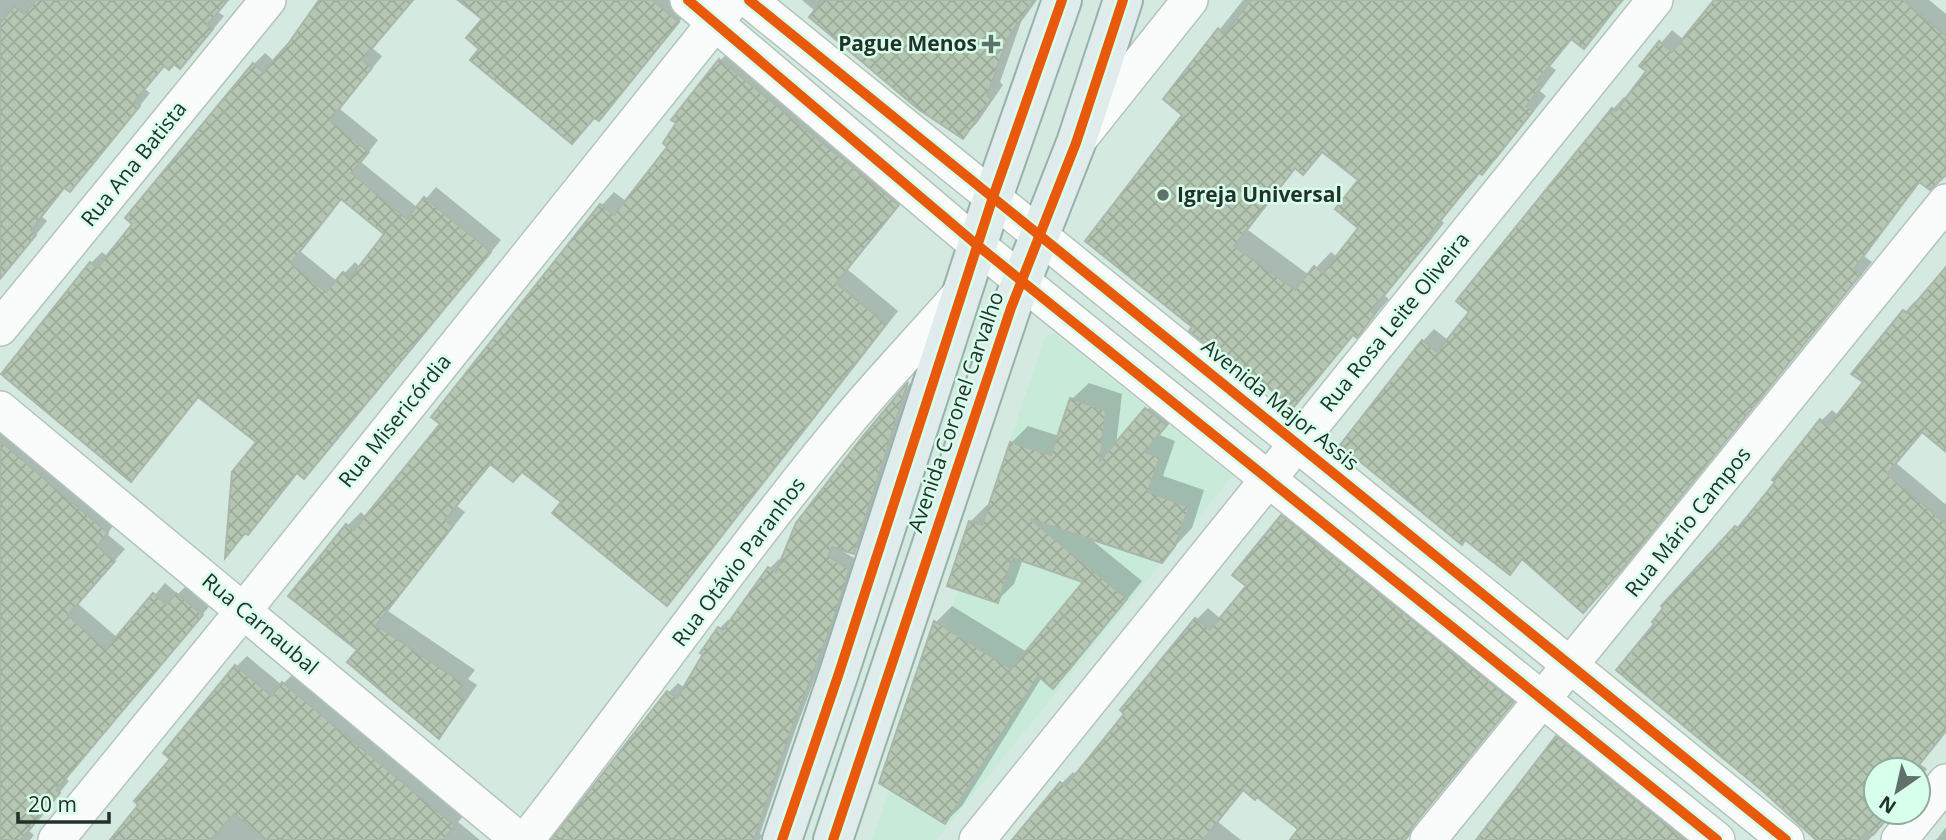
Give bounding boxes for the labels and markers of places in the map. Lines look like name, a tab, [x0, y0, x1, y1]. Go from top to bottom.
place label: Pague Menos	[838, 29, 977, 57]
marker: Pague Menos	[983, 36, 999, 52]
place label: Igreja Universal	[1177, 180, 1342, 208]
marker: Igreja Universal	[1155, 187, 1171, 203]

